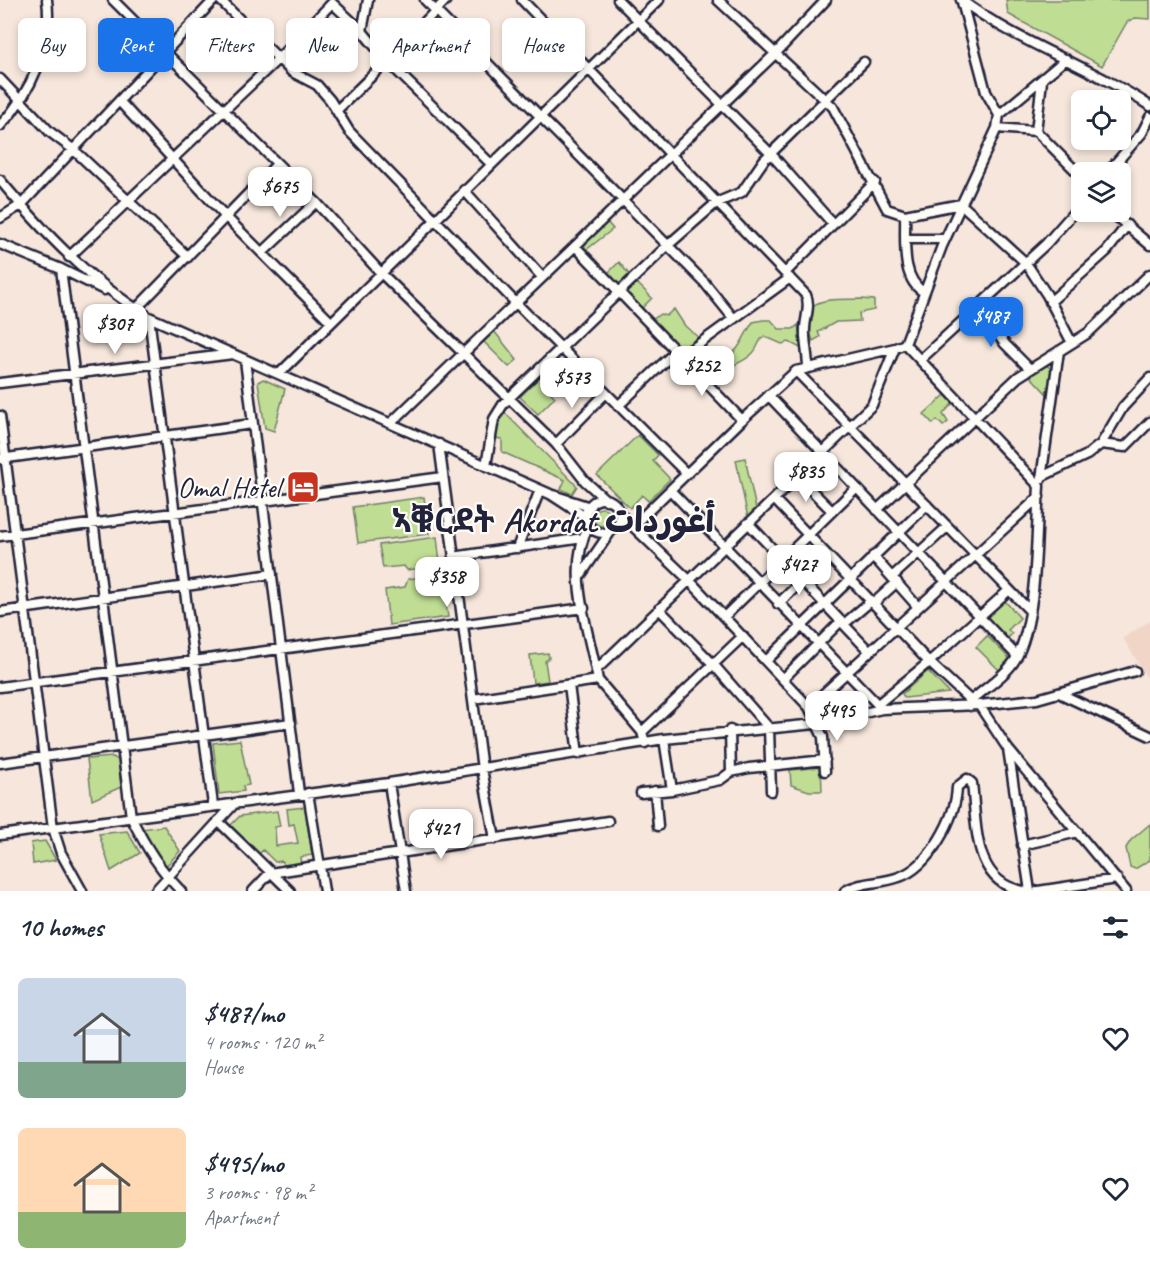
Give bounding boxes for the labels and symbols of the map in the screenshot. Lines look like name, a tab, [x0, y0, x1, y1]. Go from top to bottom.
pin: $675	[244, 167, 316, 218]
pin: $487	[955, 297, 1027, 348]
pin: $307	[79, 304, 151, 355]
pin: $252	[666, 346, 738, 397]
pin: $573	[536, 358, 608, 409]
pin: $835	[770, 452, 842, 503]
hotel icon: Omal Hotel	[285, 469, 321, 505]
place label: Omal Hotel	[177, 470, 285, 505]
district label: ኣቑርደት Akordat أغوردات	[392, 499, 716, 543]
pin: $427	[763, 545, 835, 596]
pin: $358	[411, 557, 483, 608]
pin: $495	[801, 691, 873, 742]
pin: $421	[405, 809, 477, 860]

